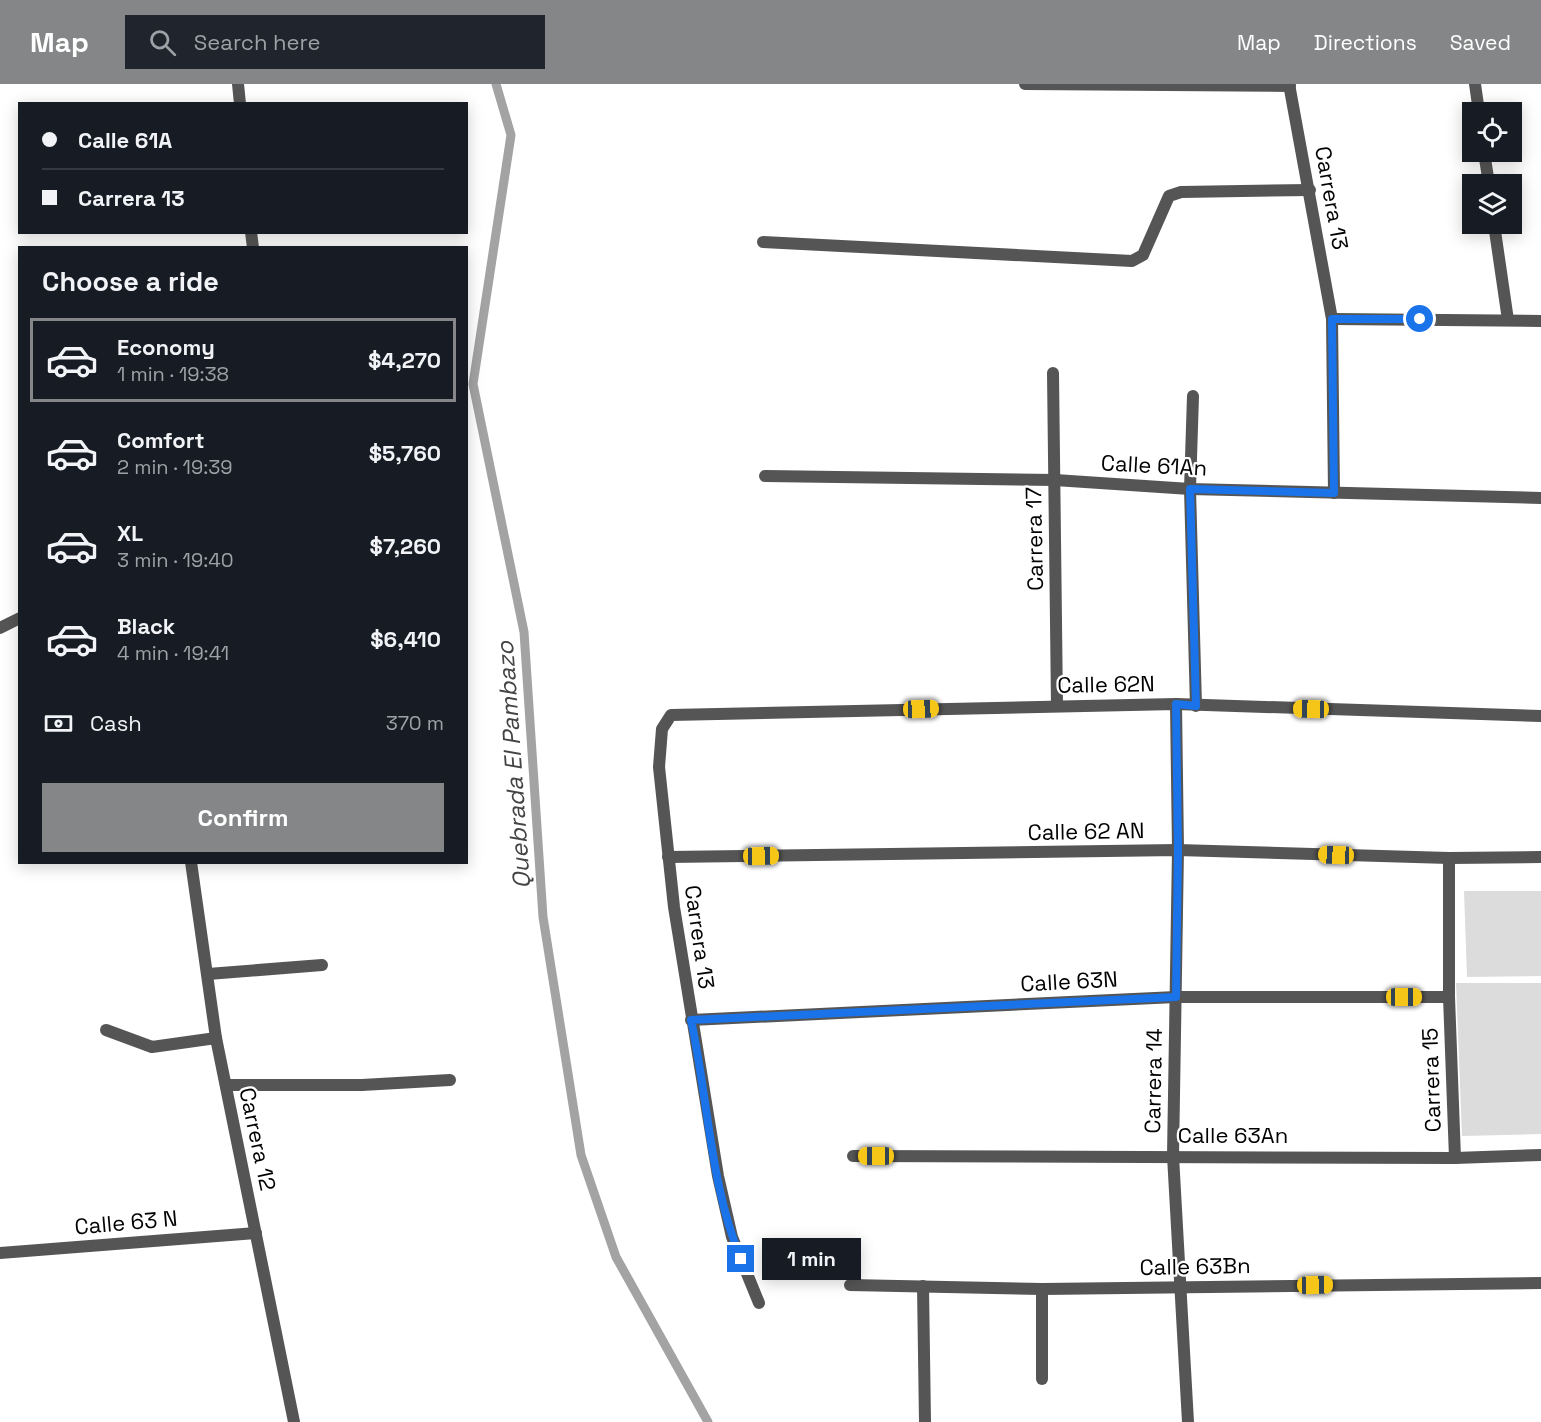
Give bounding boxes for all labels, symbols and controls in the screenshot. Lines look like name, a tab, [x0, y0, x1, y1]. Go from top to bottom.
search box	[125, 15, 545, 69]
text: Map	[30, 24, 89, 60]
icon: search	[146, 26, 179, 59]
text: Search here	[194, 28, 321, 56]
text: Map	[1237, 29, 1281, 56]
text: Directions	[1314, 29, 1417, 56]
text: Saved	[1450, 29, 1511, 56]
map controls	[1462, 102, 1522, 234]
button: locate	[1462, 102, 1522, 162]
text: Calle 61A	[78, 126, 172, 154]
street label: Carrera 13	[1309, 144, 1355, 252]
button: layers	[1462, 174, 1522, 234]
text: Carrera 13	[78, 184, 185, 212]
text: Choose a ride	[42, 264, 219, 299]
route start	[1406, 305, 1433, 332]
icon: car	[45, 333, 99, 387]
text: Economy	[117, 333, 215, 361]
text: $4,270	[368, 346, 441, 374]
text: 1 min · 19:38	[117, 361, 229, 387]
icon: car	[45, 426, 99, 480]
text: Comfort	[117, 426, 205, 454]
text: $5,760	[369, 439, 441, 467]
street label: Calle 61An	[1100, 448, 1208, 482]
text: 2 min · 19:39	[117, 454, 233, 480]
street label: Carrera 17	[1019, 487, 1049, 591]
icon: car	[45, 519, 99, 573]
text: XL	[117, 519, 143, 547]
text: $7,260	[370, 532, 441, 560]
text: 3 min · 19:40	[117, 547, 234, 573]
icon: car	[45, 612, 99, 666]
text: Black	[117, 612, 175, 640]
text: $6,410	[370, 625, 441, 653]
water label: Quebrada El Pambazo	[489, 639, 537, 890]
text: 4 min · 19:41	[117, 640, 229, 666]
street label: Calle 62N	[1057, 669, 1155, 699]
car	[903, 699, 939, 719]
car	[1293, 700, 1329, 718]
icon: cash	[42, 707, 75, 740]
text: Cash	[90, 709, 142, 737]
text: 370 m	[386, 710, 444, 736]
button: Confirm	[42, 783, 444, 852]
street label: Calle 62 AN	[1027, 816, 1145, 846]
car	[1318, 845, 1354, 865]
car	[743, 847, 779, 865]
street label: Carrera 13	[679, 883, 721, 991]
street label: Calle 63N	[1020, 964, 1118, 998]
car	[1386, 988, 1422, 1006]
street label: Carrera 15	[1415, 1027, 1447, 1133]
street label: Carrera 14	[1138, 1028, 1168, 1134]
street label: Carrera 12	[233, 1085, 283, 1193]
street label: Calle 63An	[1178, 1121, 1288, 1149]
car	[858, 1147, 894, 1165]
street label: Calle 63 N	[73, 1204, 179, 1240]
callout: 1 min	[762, 1238, 861, 1280]
route end	[727, 1245, 754, 1272]
text: 1 min	[787, 1246, 836, 1272]
street label: Calle 63Bn	[1139, 1251, 1251, 1281]
car	[1297, 1276, 1333, 1294]

